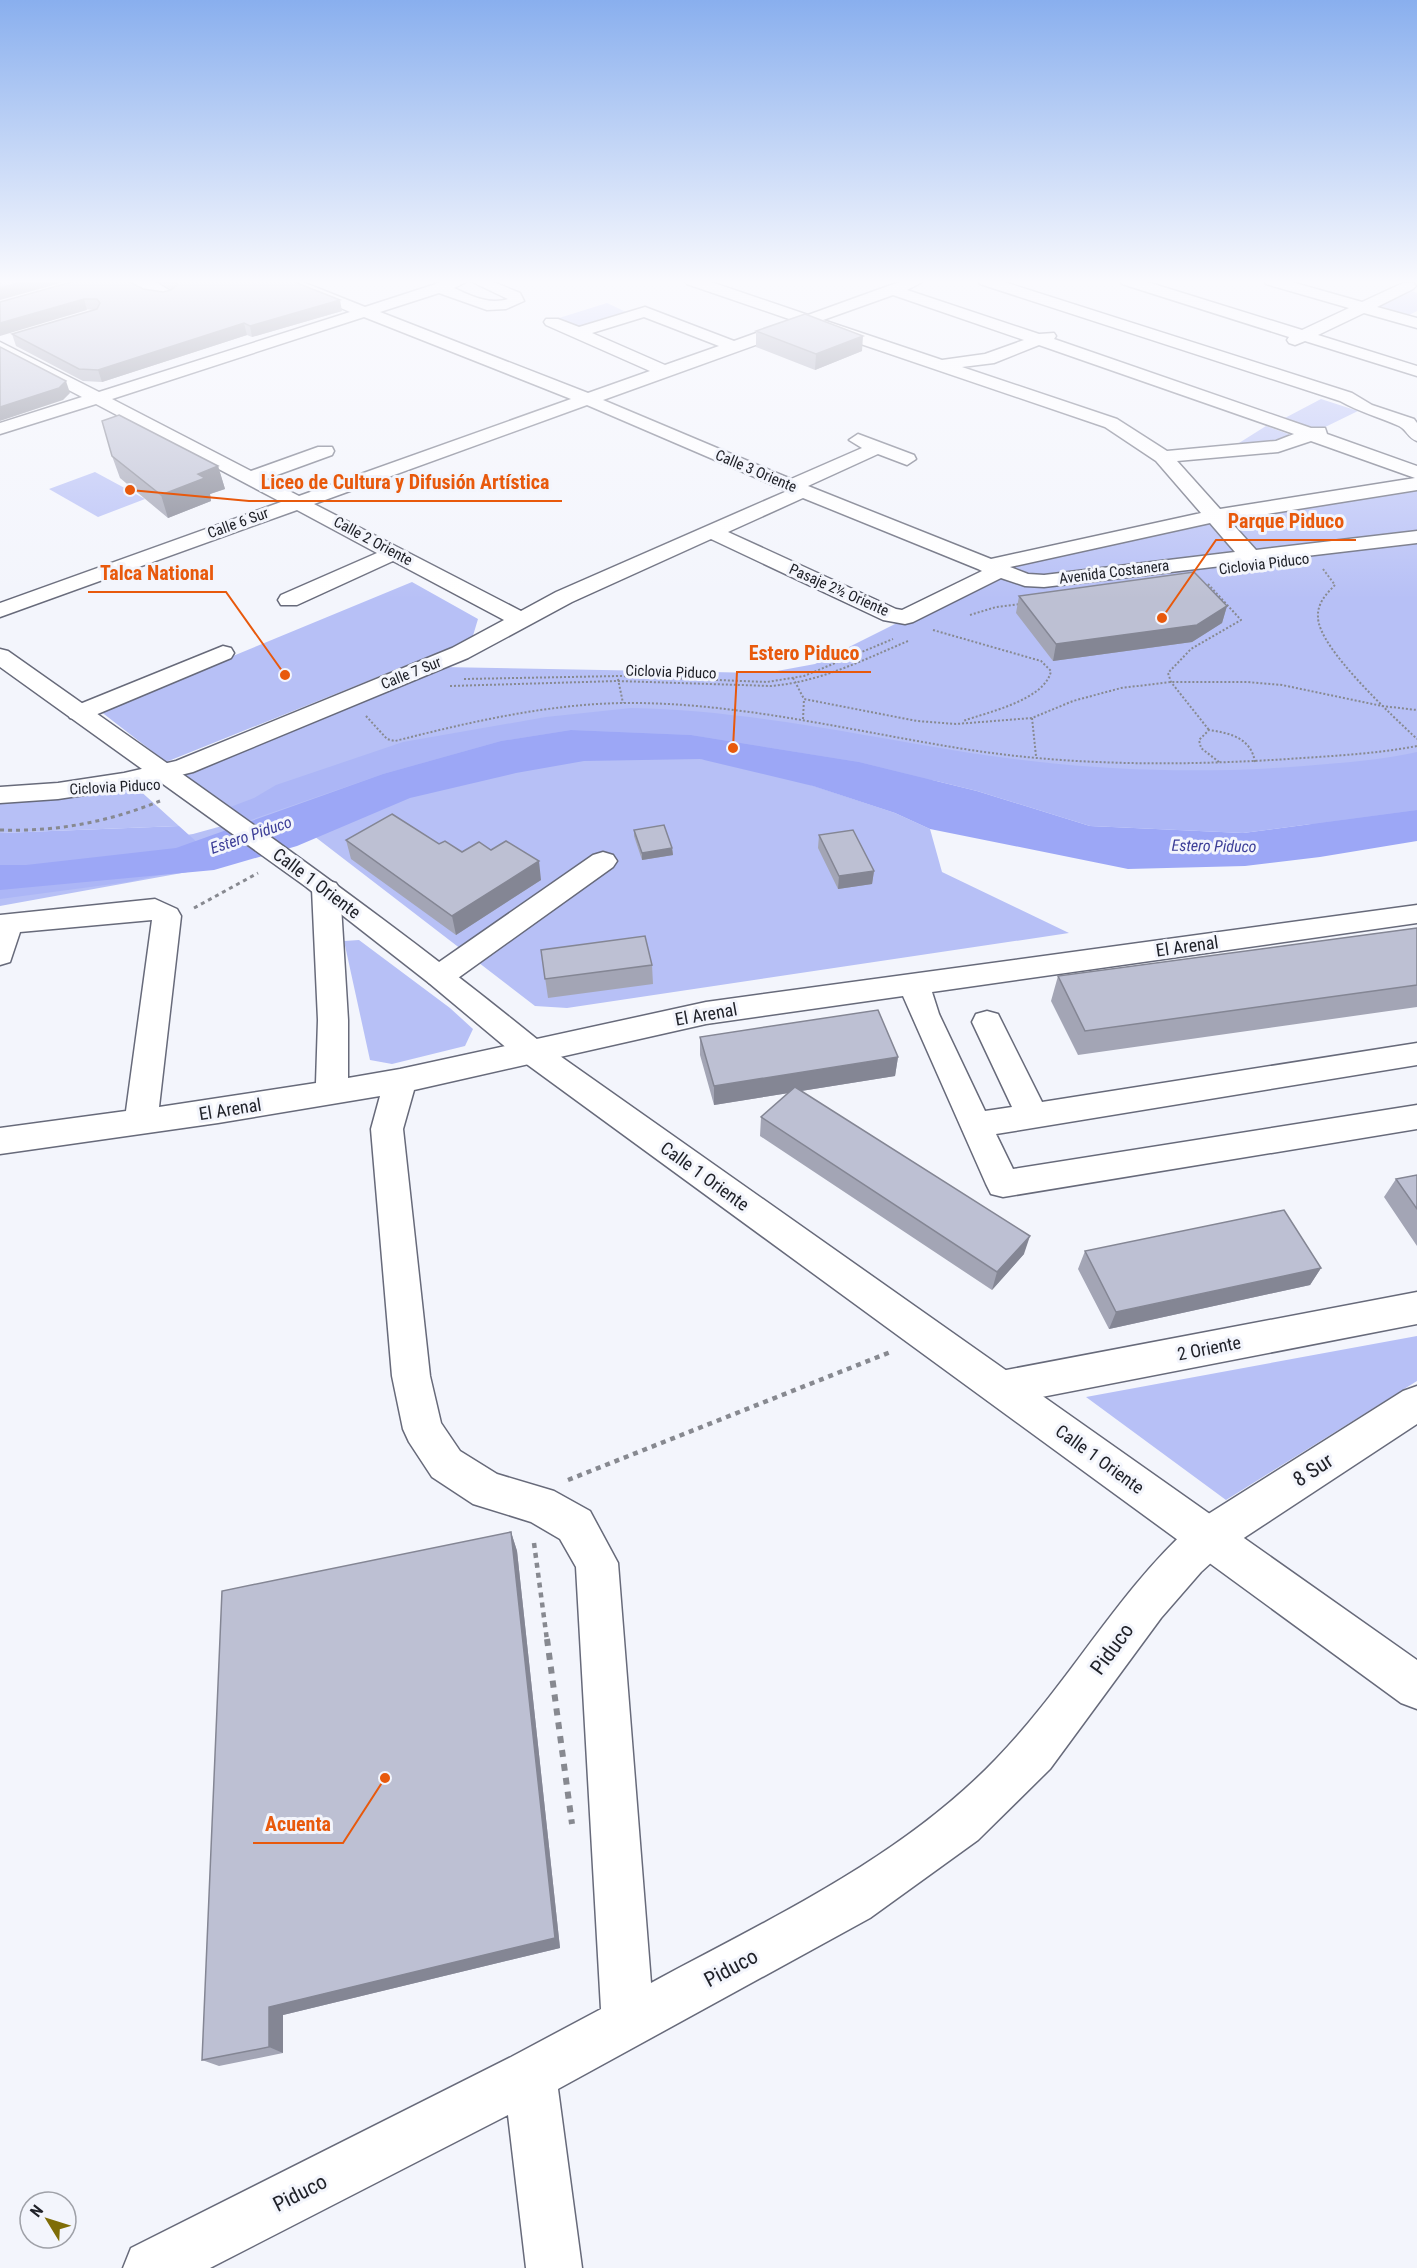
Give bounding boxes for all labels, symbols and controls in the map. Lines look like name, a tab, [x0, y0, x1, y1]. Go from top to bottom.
street label: Calle 3 Oriente	[713, 446, 799, 496]
callout: Liceo de Cultura y Difusión Artística	[249, 463, 562, 501]
text: Liceo de Cultura y Difusión Artística	[261, 470, 549, 494]
callout: Parque Piduco	[1216, 502, 1356, 540]
street label: Calle 6 Sur	[205, 504, 271, 542]
text: Parque Piduco	[1228, 509, 1344, 533]
street label: Calle 2 Oriente	[330, 513, 416, 569]
street label: Ciclovia Piduco	[1218, 550, 1310, 578]
callout: Talca National	[88, 554, 226, 592]
street label: Avenida Costanera	[1058, 556, 1170, 588]
street label: Pasaje 2½ Oriente	[786, 560, 892, 620]
text: Talca National	[100, 561, 214, 585]
callout: Estero Piduco	[737, 634, 871, 672]
text: Estero Piduco	[749, 641, 859, 665]
street label: Calle 7 Sur	[378, 653, 444, 693]
street label: Ciclovia Piduco	[625, 661, 717, 683]
street label: Ciclovia Piduco	[69, 776, 161, 798]
water label: Estero Piduco	[208, 812, 294, 858]
water label: Estero Piduco	[1171, 836, 1257, 856]
street label: Calle 1 Oriente	[269, 843, 365, 923]
street label: El Arenal	[1154, 931, 1220, 961]
street label: El Arenal	[673, 998, 739, 1030]
street label: El Arenal	[197, 1094, 263, 1124]
street label: Calle 1 Oriente	[657, 1137, 753, 1215]
street label: 2 Oriente	[1175, 1332, 1243, 1364]
street label: Calle 1 Oriente	[1052, 1420, 1148, 1498]
street label: 8 Sur	[1289, 1448, 1337, 1492]
street label: Piduco	[1085, 1619, 1139, 1679]
callout: Acuenta	[253, 1805, 343, 1843]
text: Acuenta	[265, 1812, 331, 1836]
street label: Piduco	[700, 1944, 762, 1992]
street label: Piduco	[269, 2169, 331, 2217]
north arrow	[18, 2190, 78, 2250]
text: N	[26, 2201, 47, 2221]

